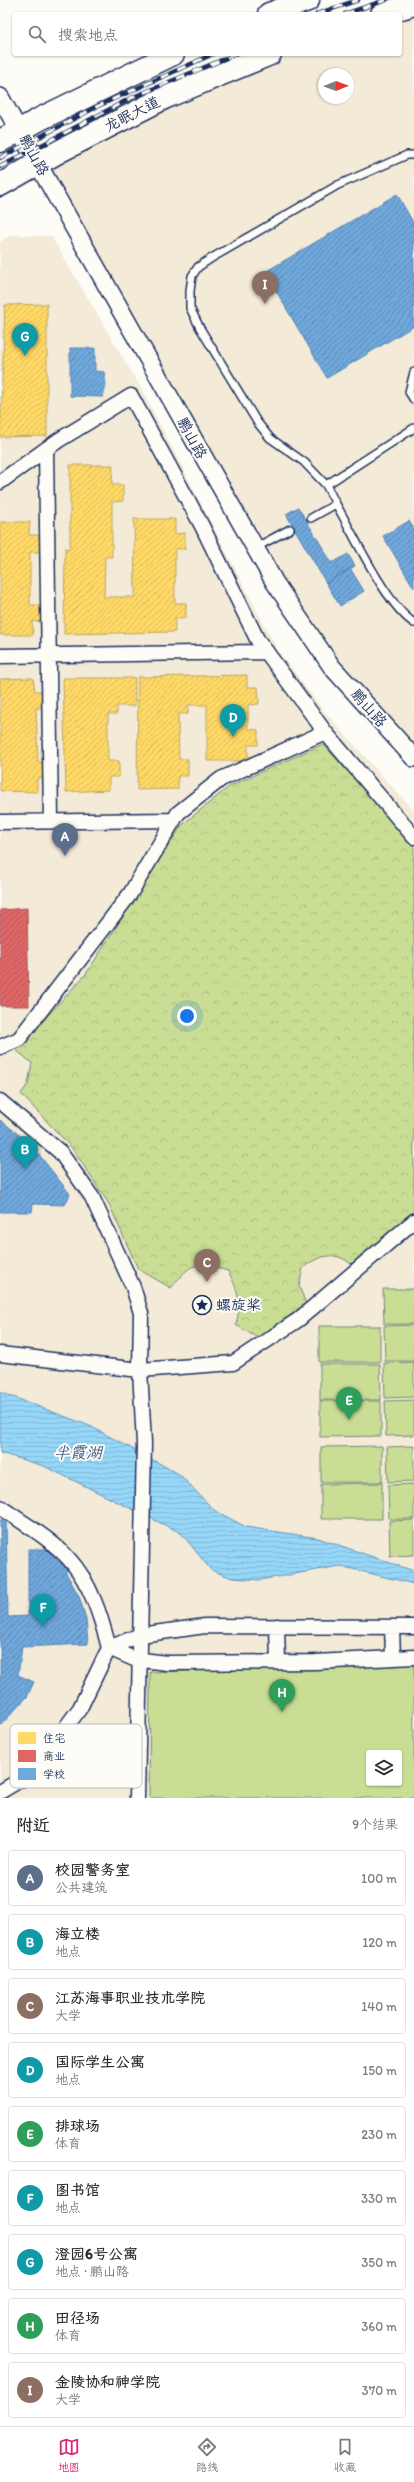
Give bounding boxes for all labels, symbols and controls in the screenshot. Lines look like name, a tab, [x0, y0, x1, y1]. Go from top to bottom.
search box	[12, 12, 402, 56]
icon: search	[26, 23, 48, 45]
text: 搜索地点	[58, 26, 118, 44]
north arrow	[318, 68, 354, 104]
street label: 龙眠大道	[101, 92, 163, 136]
street label: 鹏山路	[15, 131, 53, 179]
pin: I	[252, 271, 278, 304]
pin: G	[12, 323, 38, 356]
street label: 鹏山路	[173, 414, 211, 462]
street label: 鹏山路	[347, 685, 391, 731]
pin: D	[220, 704, 246, 737]
pin: A	[52, 823, 78, 856]
your location	[177, 1006, 197, 1026]
pin: B	[12, 1136, 38, 1169]
pin: C	[194, 1249, 220, 1282]
place icon: 螺旋桨	[191, 1294, 213, 1316]
place label: 螺旋桨	[216, 1296, 261, 1314]
pin: E	[336, 1387, 362, 1420]
water label: 半霞湖	[54, 1443, 104, 1462]
pin: F	[30, 1594, 56, 1627]
pin: H	[269, 1679, 295, 1712]
legend	[10, 1724, 142, 1788]
text: 住宅	[43, 1732, 65, 1745]
text: 商业	[43, 1750, 65, 1763]
map controls	[366, 1750, 402, 1786]
button: layers	[366, 1750, 402, 1786]
text: 学校	[43, 1768, 65, 1781]
text: 附近	[16, 1815, 50, 1835]
text: 9个结果	[352, 1817, 398, 1832]
text: 校园警务室	[55, 1861, 130, 1879]
text: A	[26, 1871, 34, 1886]
text: 100 m	[361, 1871, 397, 1886]
text: 公共建筑	[55, 1880, 107, 1895]
text: 海立楼	[55, 1925, 100, 1943]
text: B	[26, 1935, 34, 1950]
text: 120 m	[362, 1935, 397, 1950]
text: 地点	[55, 1944, 81, 1959]
text: 江苏海事职业技术学院	[55, 1989, 205, 2007]
text: C	[26, 1999, 34, 2014]
text: 140 m	[361, 1999, 397, 2014]
text: 大学	[55, 2008, 81, 2023]
text: 国际学生公寓	[55, 2053, 145, 2071]
text: D	[26, 2063, 34, 2078]
text: 150 m	[362, 2063, 397, 2078]
text: 地点	[55, 2072, 81, 2087]
text: 排球场	[55, 2117, 100, 2135]
text: E	[26, 2127, 34, 2142]
text: 230 m	[361, 2127, 397, 2142]
text: 体育	[55, 2136, 81, 2151]
text: 图书馆	[55, 2181, 100, 2199]
text: F	[27, 2191, 33, 2206]
text: 330 m	[361, 2191, 397, 2206]
text: 地点	[55, 2200, 81, 2215]
text: 澄园6号公寓	[55, 2245, 138, 2263]
text: G	[26, 2255, 34, 2270]
text: 350 m	[361, 2255, 397, 2270]
text: 地点 · 鹏山路	[55, 2264, 129, 2279]
text: 田径场	[55, 2309, 100, 2327]
text: H	[26, 2319, 35, 2334]
text: 360 m	[361, 2319, 397, 2334]
text: 体育	[55, 2328, 81, 2343]
text: 金陵协和神学院	[55, 2373, 160, 2391]
text: I	[28, 2383, 32, 2398]
text: 370 m	[362, 2383, 397, 2398]
text: 大学	[55, 2392, 81, 2407]
tab: 地图	[58, 2436, 80, 2474]
tab: 路线	[196, 2436, 218, 2474]
tab: 收藏	[334, 2436, 356, 2474]

